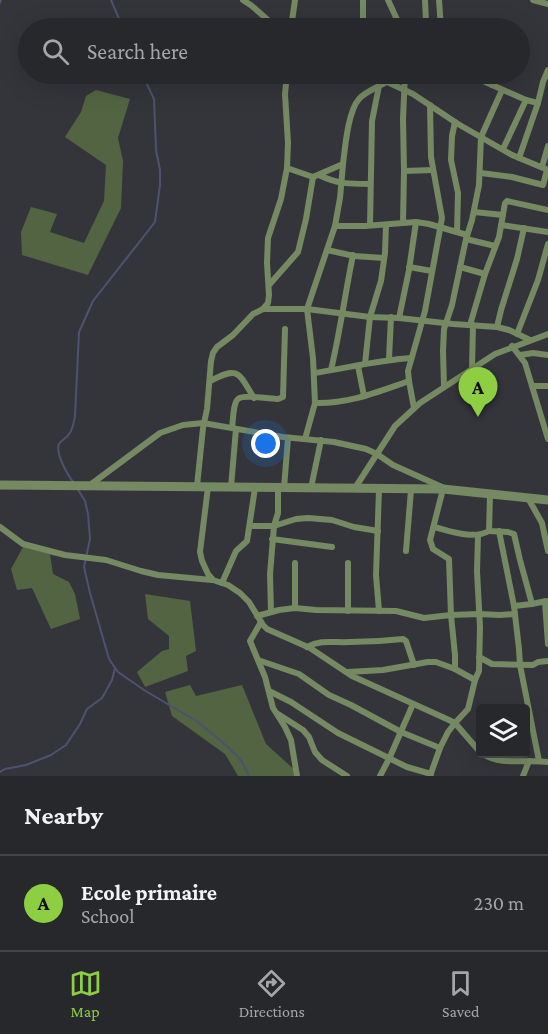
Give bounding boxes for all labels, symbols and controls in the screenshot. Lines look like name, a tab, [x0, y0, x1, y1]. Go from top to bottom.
search box	[18, 18, 530, 84]
icon: search	[39, 35, 72, 68]
text: Search here	[87, 39, 188, 64]
pin: A	[458, 368, 498, 417]
your location	[251, 429, 280, 458]
map controls	[476, 704, 530, 758]
button: layers	[476, 704, 530, 758]
text: Nearby	[24, 801, 103, 830]
text: Ecole primaire	[81, 880, 217, 905]
text: A	[38, 892, 49, 914]
text: 230 m	[474, 892, 524, 914]
text: School	[81, 905, 134, 927]
tab: Map	[69, 967, 102, 1020]
tab: Directions	[239, 967, 305, 1020]
tab: Saved	[442, 967, 479, 1020]

